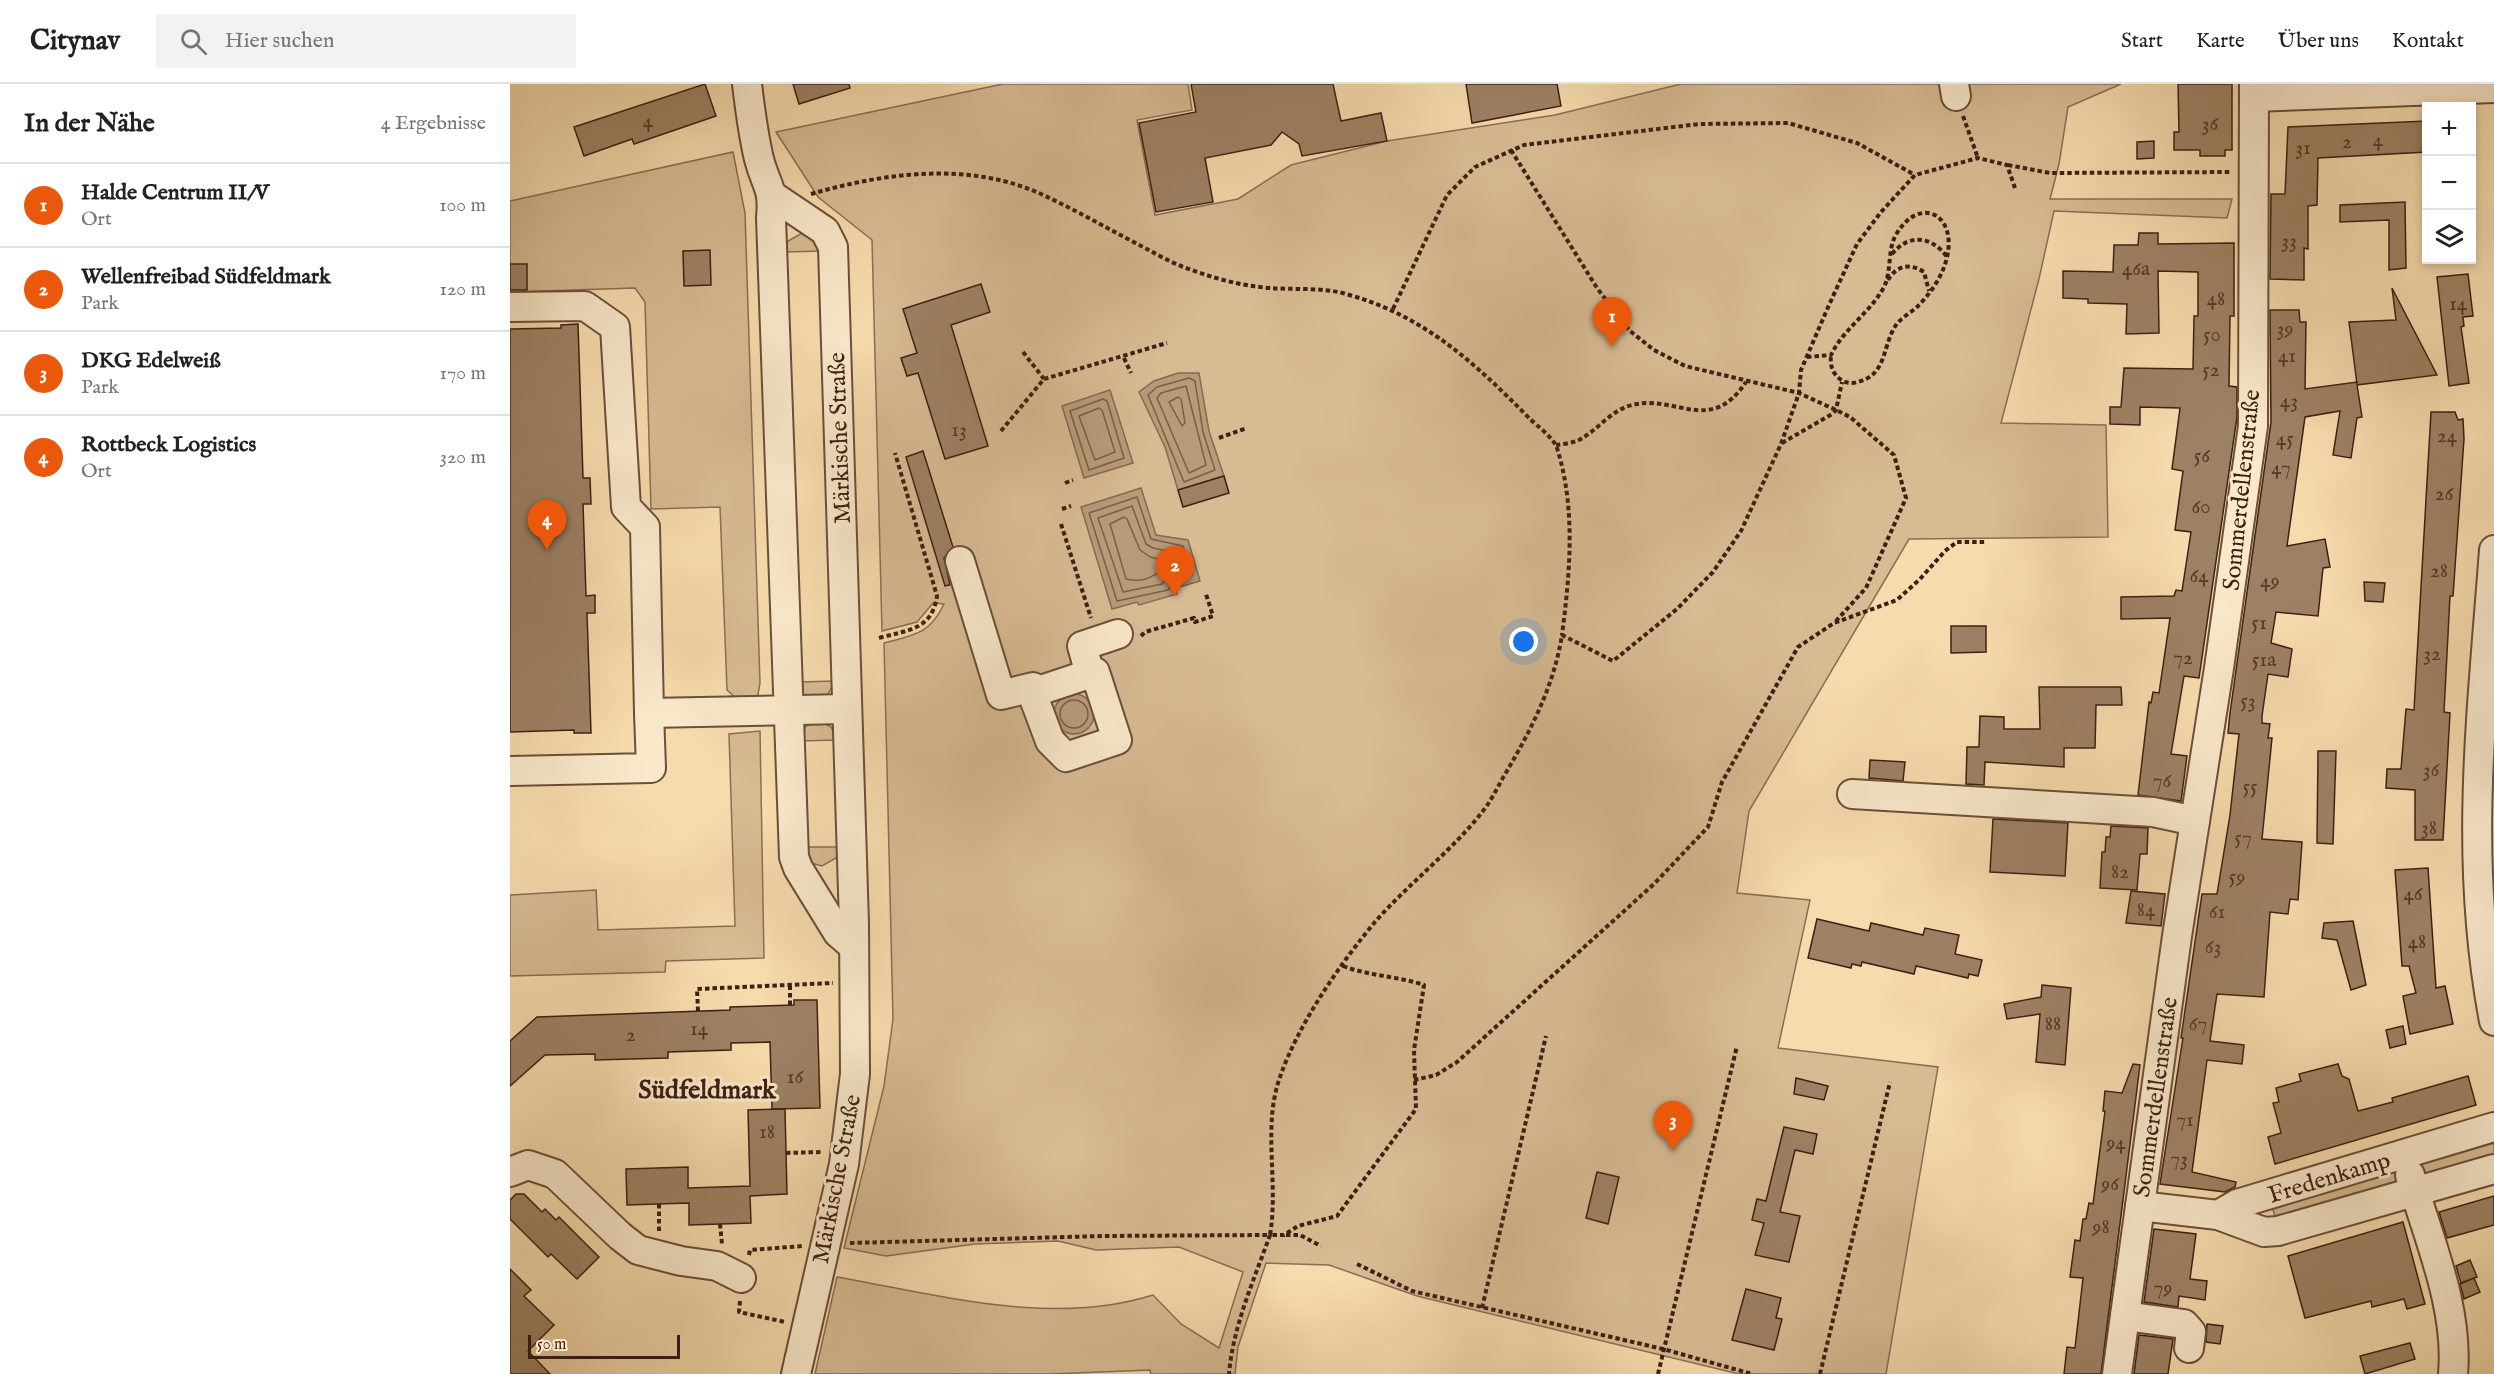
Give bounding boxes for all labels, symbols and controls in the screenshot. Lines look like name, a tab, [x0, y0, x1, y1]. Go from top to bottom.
search box	[156, 14, 576, 68]
text: Citynav	[30, 24, 120, 59]
icon: search	[177, 25, 210, 58]
text: Hier suchen	[225, 27, 335, 55]
text: Start	[2121, 28, 2163, 55]
text: Karte	[2196, 28, 2245, 55]
text: Über uns	[2278, 28, 2359, 55]
text: Kontakt	[2392, 28, 2464, 55]
map controls	[2422, 102, 2476, 264]
button: +	[2422, 102, 2476, 156]
text: In der Nähe	[24, 107, 155, 140]
house number: 4	[643, 108, 654, 135]
text: 4 Ergebnisse	[381, 111, 486, 136]
house number: 36	[2202, 111, 2219, 138]
house number: 4	[2373, 127, 2384, 154]
house number: 2	[2342, 129, 2352, 156]
house number: 31	[2295, 135, 2311, 162]
button: −	[2422, 156, 2476, 210]
text: Halde Centrum II/V	[81, 179, 269, 207]
text: 1	[40, 193, 47, 218]
text: 100 m	[439, 193, 486, 218]
text: Ort	[81, 207, 112, 232]
button: layers	[2422, 210, 2476, 264]
house number: 33	[2281, 228, 2297, 255]
house number: 46a	[2122, 256, 2151, 283]
text: Wellenfreibad Südfeldmark	[81, 263, 331, 291]
text: 2	[39, 277, 48, 302]
text: 120 m	[440, 277, 486, 302]
house number: 48	[2207, 286, 2225, 313]
text: Park	[81, 291, 119, 316]
house number: 14	[2449, 291, 2468, 318]
pin: 1	[1592, 298, 1632, 347]
house number: 39	[2276, 316, 2294, 343]
house number: 50	[2203, 322, 2221, 349]
house number: 41	[2278, 343, 2296, 370]
text: DKG Edelweiß	[81, 347, 221, 375]
street label: Märkische Straße	[822, 352, 859, 524]
house number: 52	[2202, 357, 2220, 384]
text: 3	[40, 361, 47, 386]
text: 170 m	[440, 361, 486, 386]
text: Park	[81, 375, 119, 400]
street label: Sommerdellenstraße	[2217, 388, 2268, 592]
house number: 43	[2280, 388, 2298, 415]
house number: 13	[951, 417, 967, 444]
house number: 24	[2437, 423, 2458, 450]
house number: 45	[2276, 426, 2294, 453]
text: Rottbeck Logistics	[81, 431, 256, 459]
house number: 56	[2194, 443, 2211, 470]
text: 4	[39, 445, 48, 470]
text: 320 m	[440, 445, 486, 470]
house number: 47	[2271, 455, 2291, 482]
text: Ort	[81, 459, 112, 484]
house number: 26	[2435, 481, 2454, 508]
house number: 60	[2191, 494, 2211, 521]
pin: 4	[528, 500, 567, 550]
pin: 2	[1156, 546, 1194, 596]
house number: 28	[2430, 558, 2448, 585]
house number: 64	[2189, 563, 2209, 590]
house number: 49	[2260, 568, 2280, 595]
house number: 51	[2251, 610, 2267, 637]
your location	[1509, 627, 1538, 656]
house number: 32	[2423, 641, 2441, 668]
house number: 72	[2173, 645, 2193, 672]
house number: 51a	[2252, 647, 2277, 674]
house number: 53	[2240, 688, 2256, 715]
house number: 36	[2423, 757, 2440, 784]
house number: 76	[2153, 768, 2172, 795]
house number: 55	[2242, 774, 2258, 801]
house number: 38	[2421, 815, 2437, 842]
house number: 57	[2234, 825, 2252, 852]
house number: 82	[2111, 859, 2129, 886]
house number: 59	[2229, 864, 2245, 891]
house number: 46	[2403, 881, 2424, 908]
house number: 84	[2137, 897, 2156, 924]
house number: 61	[2209, 899, 2225, 926]
house number: 48	[2408, 929, 2426, 956]
house number: 63	[2205, 934, 2221, 961]
street label: Sommerdellenstraße	[2127, 995, 2186, 1199]
house number: 88	[2045, 1011, 2061, 1038]
house number: 67	[2189, 1011, 2207, 1038]
house number: 14	[690, 1016, 709, 1043]
house number: 2	[626, 1022, 636, 1049]
house number: 16	[787, 1064, 804, 1091]
district label: Südfeldmark	[638, 1074, 777, 1107]
street label: Märkische Straße	[806, 1092, 869, 1267]
pin: 3	[1654, 1102, 1692, 1151]
house number: 71	[2176, 1107, 2194, 1134]
house number: 18	[759, 1119, 775, 1146]
house number: 94	[2105, 1130, 2126, 1157]
street label: Fredenkamp	[2265, 1145, 2394, 1212]
house number: 73	[2170, 1146, 2188, 1173]
house number: 96	[2100, 1171, 2120, 1198]
house number: 98	[2091, 1214, 2110, 1241]
house number: 79	[2154, 1275, 2173, 1302]
scale bar	[528, 1332, 680, 1360]
text: 50 m	[537, 1335, 566, 1355]

